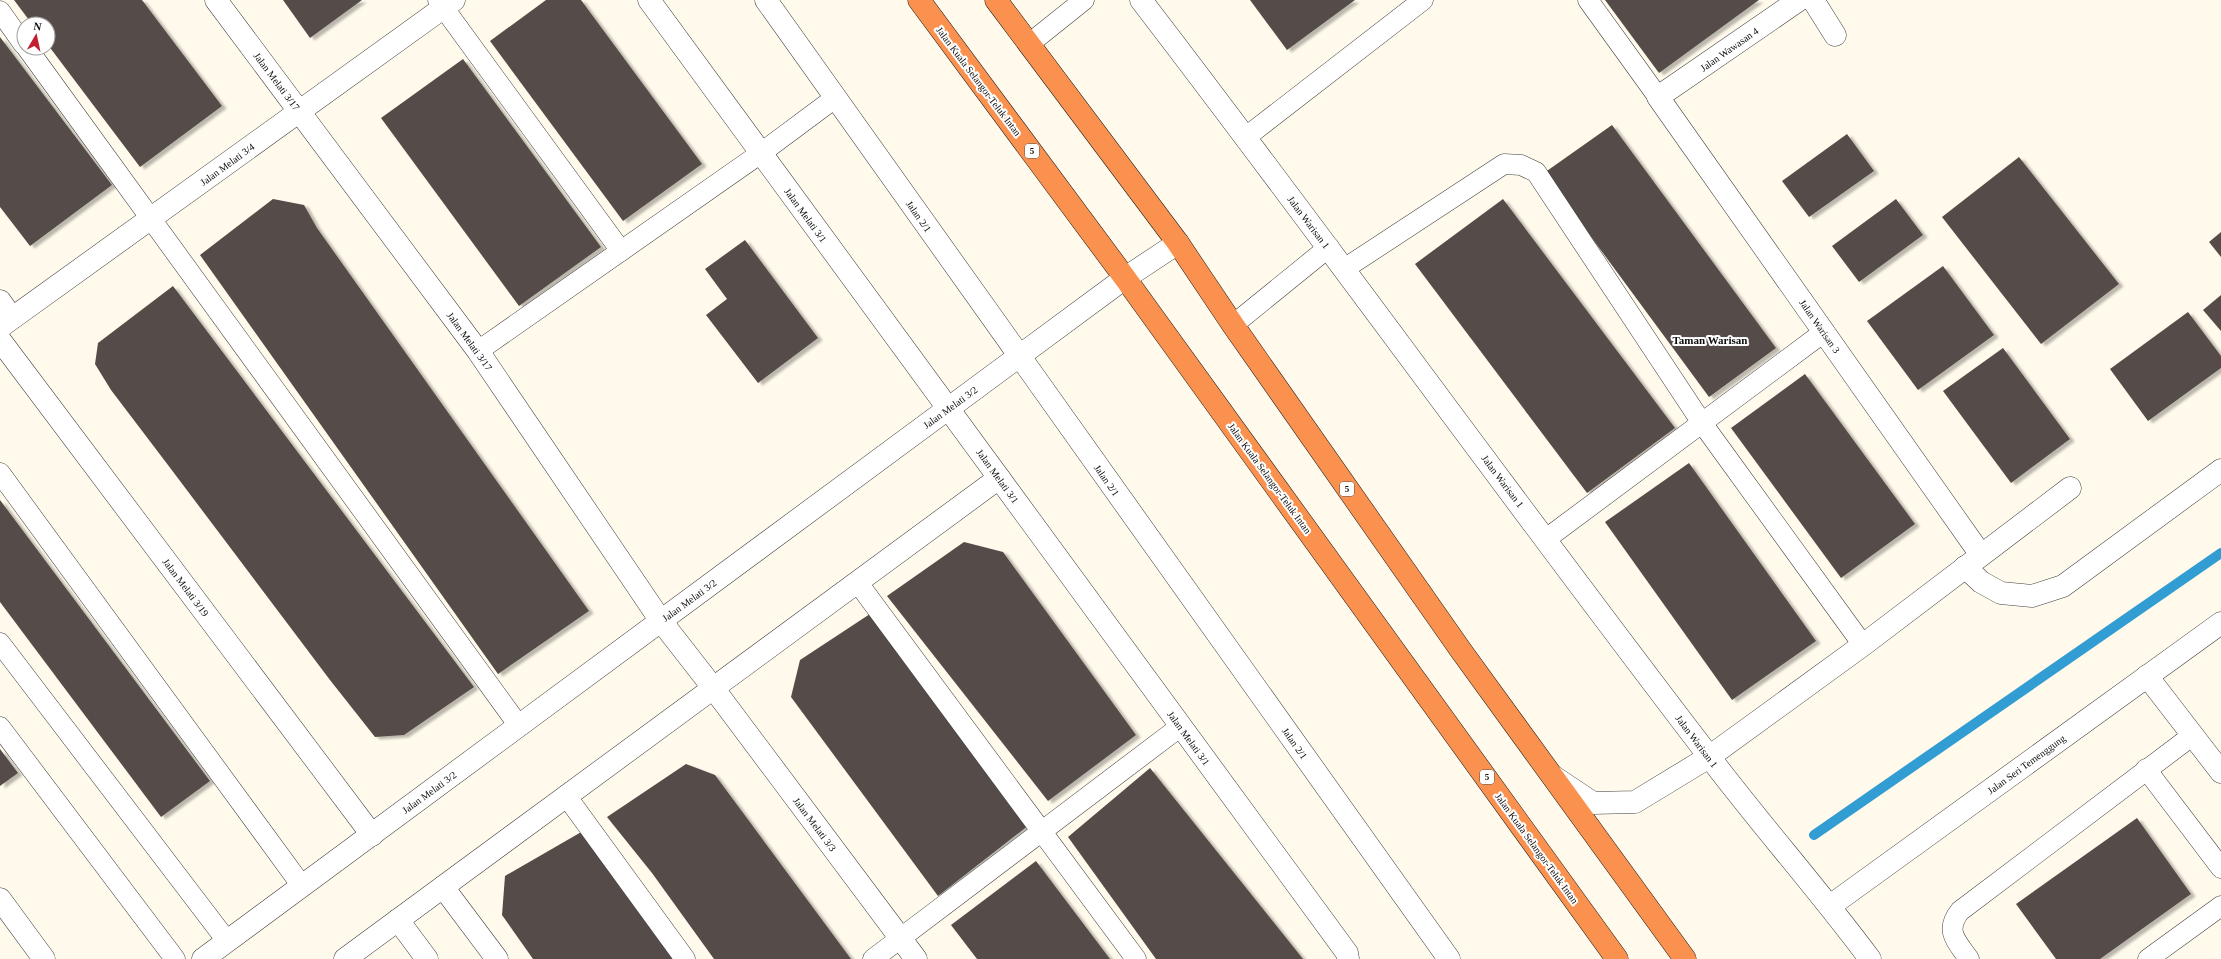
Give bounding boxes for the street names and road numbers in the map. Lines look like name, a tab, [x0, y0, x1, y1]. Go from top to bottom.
street label: Jalan Kuala Selangor-Teluk Intan	[934, 25, 1023, 138]
street label: Jalan Wawasan 4	[1698, 25, 1760, 74]
street label: Jalan Melati 3/17	[251, 50, 302, 112]
street label: Jalan Melati 3/4	[198, 141, 257, 188]
road number: 5	[1025, 144, 1039, 158]
street label: Jalan Melati 3/1	[782, 186, 829, 245]
street label: Jalan Warisan 1	[1285, 194, 1332, 251]
street label: Jalan 2/1	[904, 198, 933, 234]
street label: Jalan Warisan 3	[1797, 297, 1842, 355]
street label: Jalan Melati 3/17	[445, 310, 494, 373]
street label: Jalan Melati 3/2	[921, 384, 980, 431]
street label: Jalan Kuala Selangor-Teluk Intan	[1226, 421, 1313, 536]
street label: Jalan Melati 3/1	[974, 447, 1021, 506]
street label: Jalan Warisan 1	[1479, 453, 1526, 510]
street label: Jalan 2/1	[1092, 462, 1121, 498]
road number: 5	[1340, 482, 1354, 496]
street label: Jalan Melati 3/19	[160, 556, 211, 618]
street label: Jalan Melati 3/2	[660, 577, 719, 624]
street label: Jalan Melati 3/1	[1165, 709, 1212, 768]
street label: Jalan Warisan 1	[1673, 713, 1720, 770]
street label: Jalan 2/1	[1280, 725, 1309, 761]
street label: Jalan Seri Temenggung	[1985, 732, 2067, 796]
street label: Jalan Melati 3/2	[400, 769, 459, 816]
road number: 5	[1480, 770, 1494, 784]
street label: Jalan Kuala Selangor-Teluk Intan	[1493, 791, 1580, 906]
street label: Jalan Melati 3/3	[791, 795, 838, 853]

